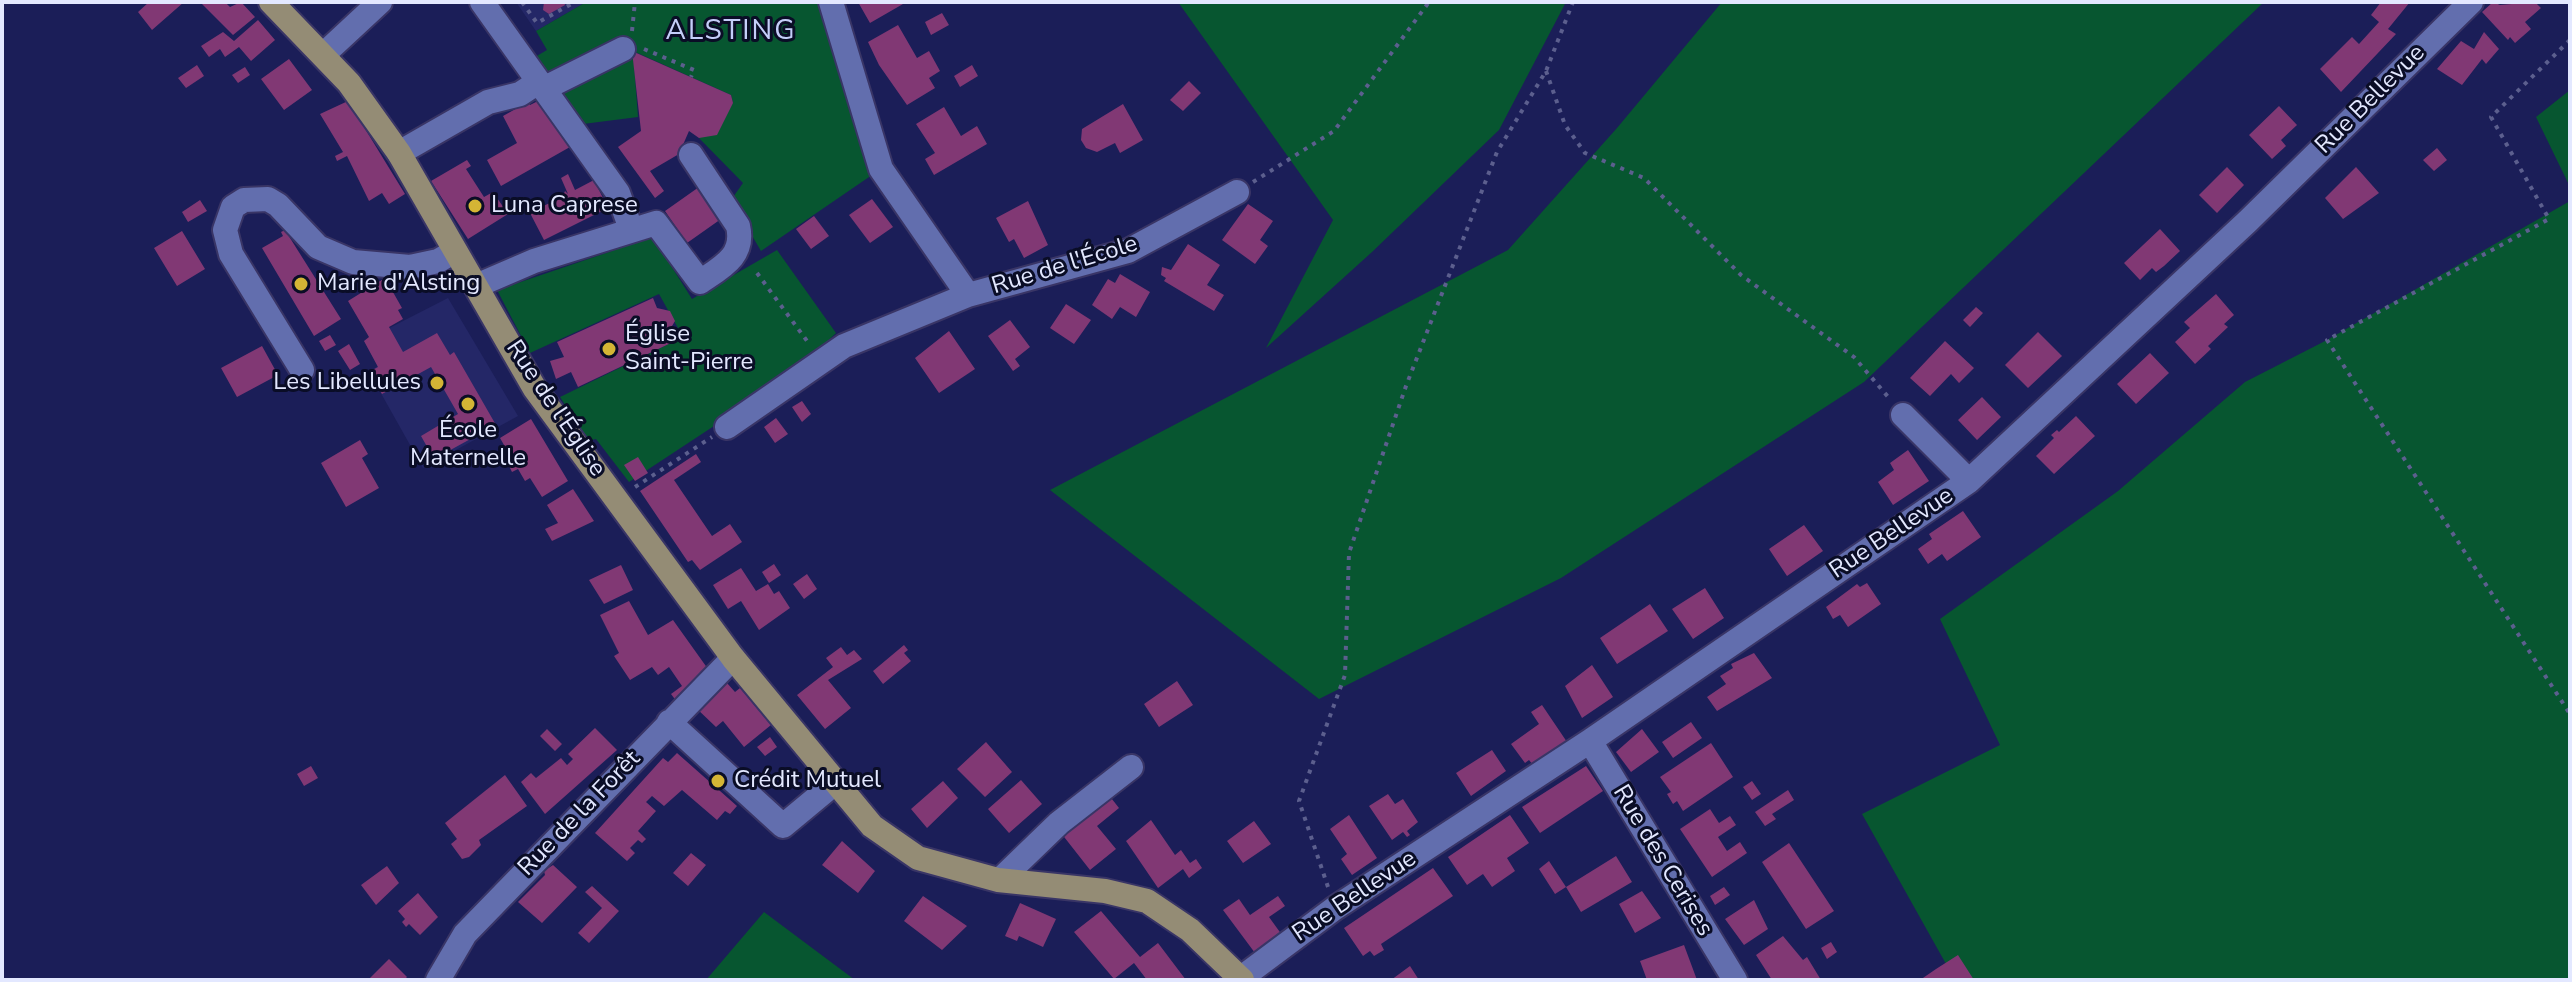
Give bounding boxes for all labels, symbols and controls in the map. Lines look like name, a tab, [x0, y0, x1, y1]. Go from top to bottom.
district label: ALSTING	[666, 15, 796, 49]
street label: Rue Bellevue	[2310, 39, 2432, 161]
place label: Luna Caprese	[491, 192, 638, 220]
marker: Luna Caprese	[466, 197, 484, 215]
street label: Rue de l'École	[989, 230, 1141, 302]
place label: Marie d'Alsting	[317, 270, 480, 298]
marker: Marie d'Alsting	[292, 275, 310, 293]
place label: Église Saint-Pierre	[625, 321, 753, 377]
street label: Rue de l'Église	[499, 336, 611, 482]
marker: Église Saint-Pierre	[600, 340, 618, 358]
place label: Les Libellules	[273, 369, 421, 397]
marker: Les Libellules	[428, 374, 446, 392]
marker: École Maternelle	[459, 395, 477, 413]
place label: École Maternelle	[410, 417, 526, 473]
street label: Rue Bellevue	[1825, 482, 1959, 586]
street label: Rue de la Forêt	[513, 745, 647, 883]
place label: Crédit Mutuel	[734, 767, 881, 795]
marker: Crédit Mutuel	[709, 772, 727, 790]
street label: Rue des Cerises	[1606, 780, 1718, 942]
street label: Rue Bellevue	[1288, 845, 1422, 949]

